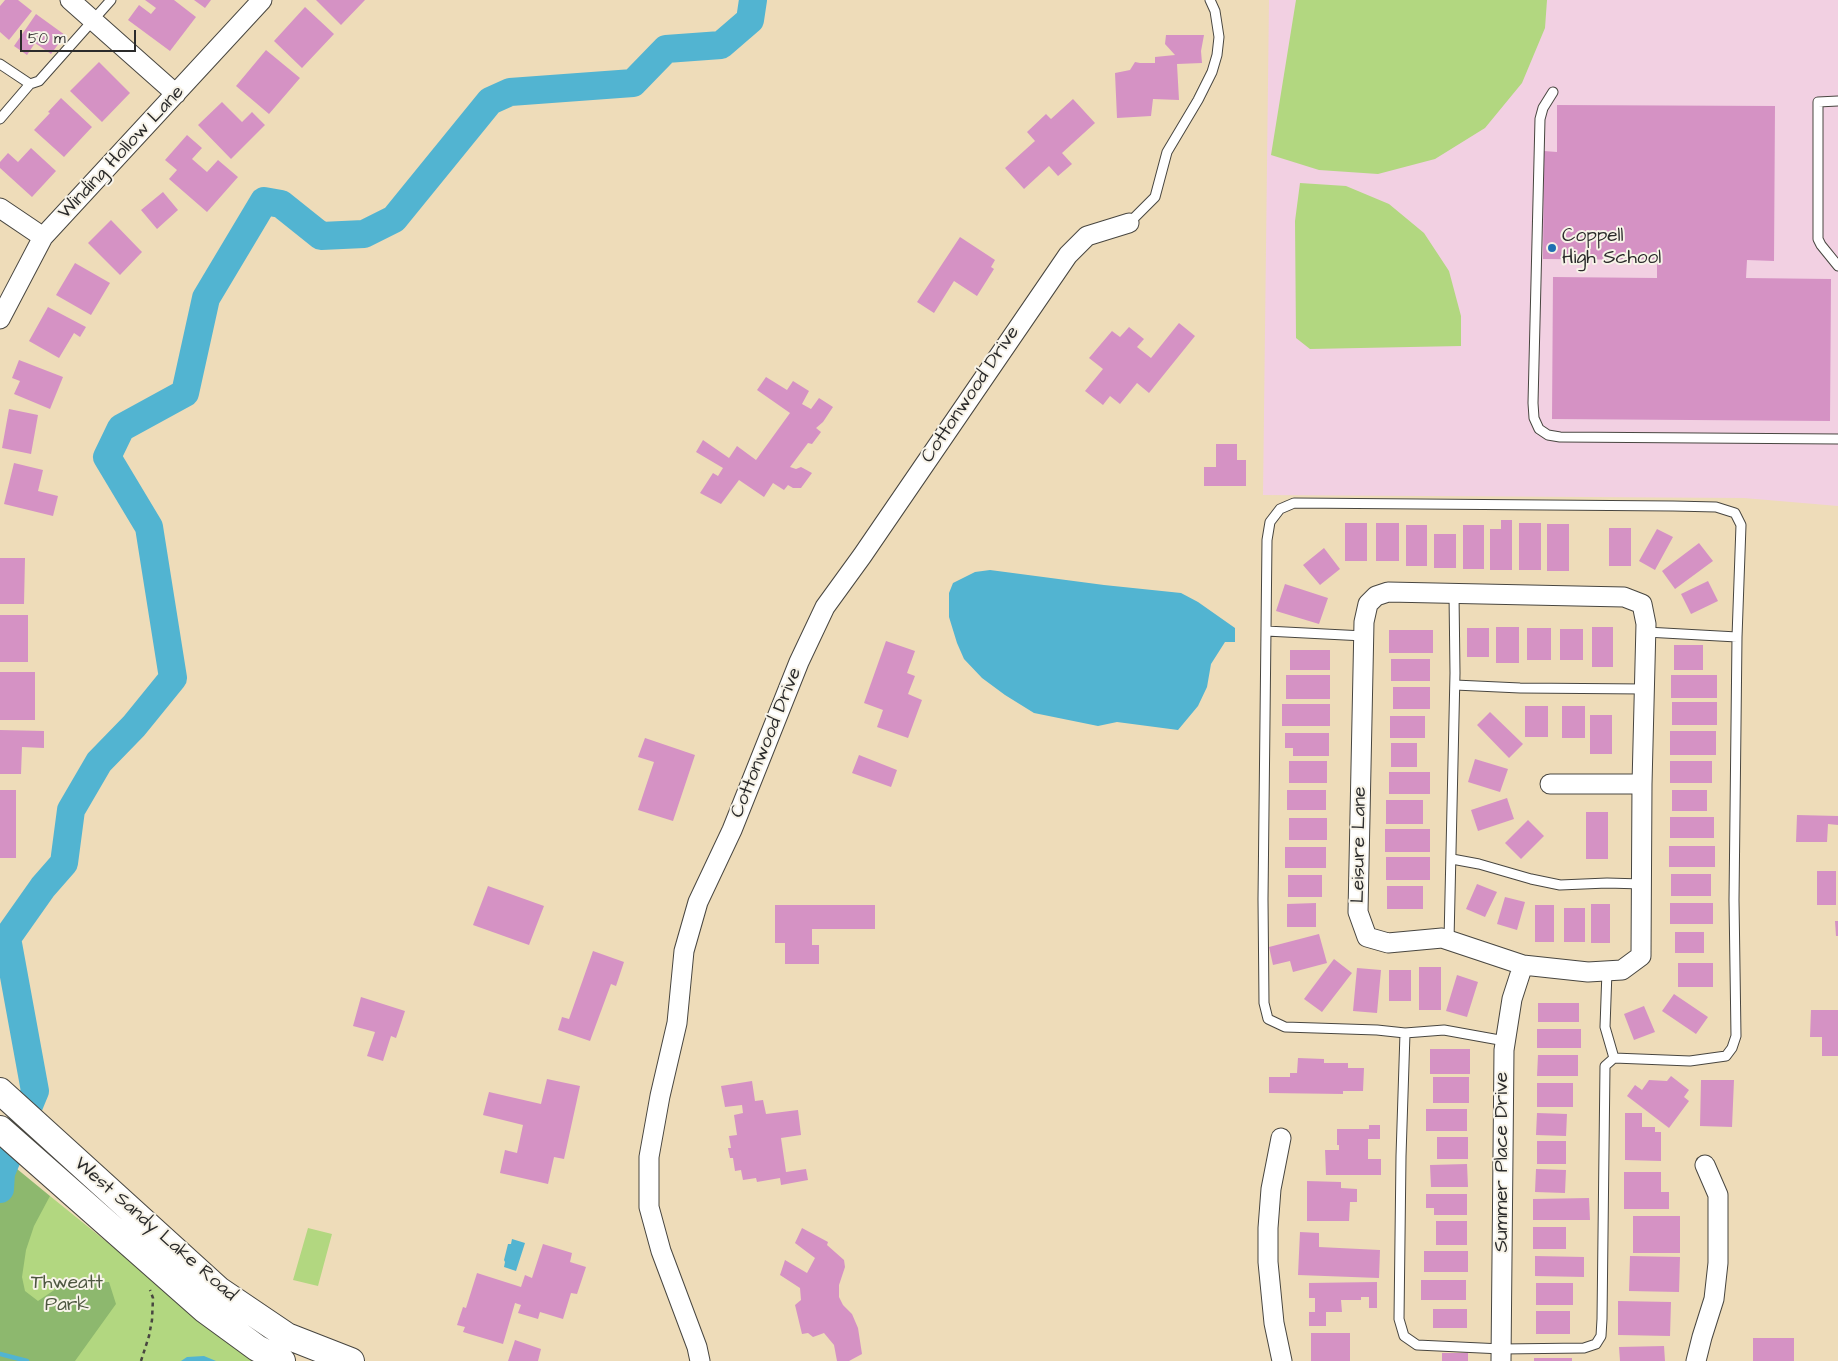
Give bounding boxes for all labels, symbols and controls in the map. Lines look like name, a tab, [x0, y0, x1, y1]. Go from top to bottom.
scale bar	[22, 20, 139, 52]
text: 50 m	[28, 28, 66, 49]
street label: Winding Hollow Lane	[54, 82, 190, 224]
place label: Coppell High School	[1562, 226, 1661, 270]
marker: Coppell High School	[1546, 242, 1558, 254]
street label: Cottonwood Drive	[917, 322, 1025, 468]
street label: Cottonwood Drive	[727, 665, 807, 821]
street label: Leisure Lane	[1348, 787, 1372, 903]
street label: Summer Place Drive	[1492, 1072, 1514, 1252]
street label: West Sandy Lake Road	[69, 1153, 241, 1307]
park label: Thweatt Park	[31, 1273, 103, 1317]

